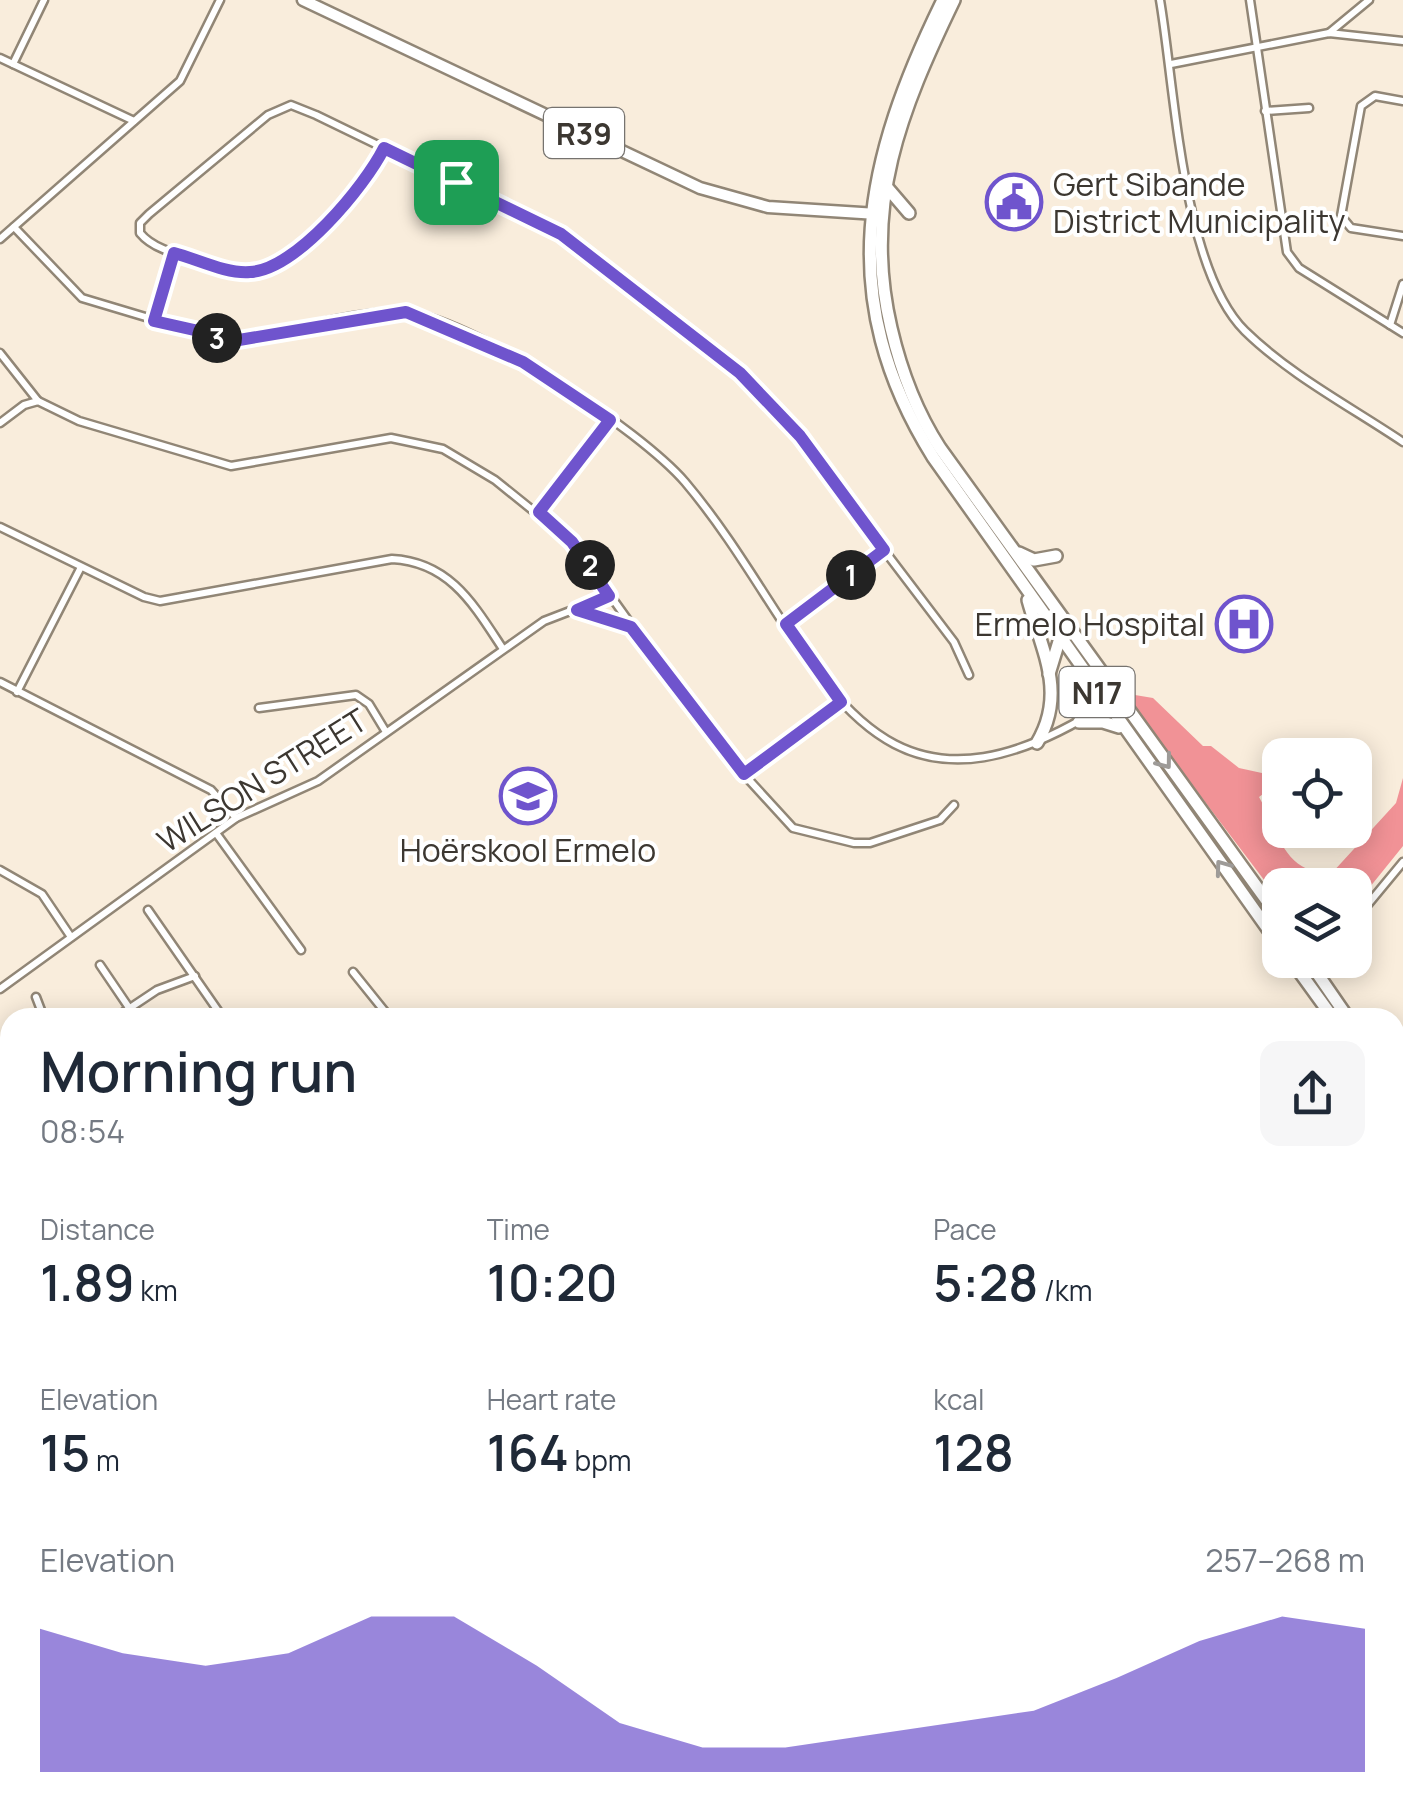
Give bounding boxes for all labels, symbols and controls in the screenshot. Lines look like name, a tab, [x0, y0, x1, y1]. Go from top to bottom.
road number: R39	[544, 108, 624, 158]
pin	[414, 140, 499, 225]
icon: arrive	[429, 155, 484, 210]
place label: Gert Sibande District Municipality	[1053, 162, 1346, 243]
public building icon: Gert Sibande District Municipality	[984, 172, 1044, 232]
pin: 3	[192, 313, 242, 363]
text: 3	[209, 319, 225, 357]
pin: 2	[565, 540, 615, 590]
text: 2	[582, 546, 598, 584]
pin: 1	[826, 550, 876, 600]
text: 1	[845, 556, 857, 594]
hospital icon: Ermelo Hospital	[1214, 594, 1274, 654]
place label: Ermelo Hospital	[975, 602, 1205, 646]
road number: N17	[1060, 667, 1134, 717]
street label: WILSON STREET	[149, 698, 375, 862]
map controls	[1262, 738, 1372, 978]
button: locate	[1262, 738, 1372, 848]
one-way arrow	[1153, 751, 1170, 769]
school or university icon: Hoërskool Ermelo	[498, 766, 558, 826]
place label: Hoërskool Ermelo	[400, 828, 656, 872]
one-way arrow	[1216, 860, 1234, 878]
button: layers	[1262, 868, 1372, 978]
text: Morning run	[40, 1033, 357, 1109]
button: share	[1260, 1041, 1365, 1146]
text: 08:54	[40, 1109, 125, 1153]
text: Distance	[40, 1210, 155, 1248]
text: Time	[487, 1210, 550, 1248]
text: Pace	[933, 1210, 997, 1248]
text: 1.89	[40, 1248, 135, 1316]
text: 10:20	[487, 1248, 618, 1316]
text: 5:28	[933, 1248, 1038, 1316]
text: km	[135, 1271, 178, 1309]
text: /km	[1038, 1271, 1092, 1309]
text: Elevation	[40, 1380, 158, 1418]
text: Heart rate	[487, 1380, 616, 1418]
text: kcal	[933, 1380, 984, 1418]
text: 15	[40, 1418, 90, 1486]
text: 164	[487, 1418, 569, 1486]
text: 128	[933, 1418, 1014, 1486]
text: m	[90, 1441, 120, 1479]
text: bpm	[569, 1441, 631, 1479]
text: Elevation	[40, 1538, 175, 1582]
text: 257–268 m	[1205, 1538, 1365, 1582]

